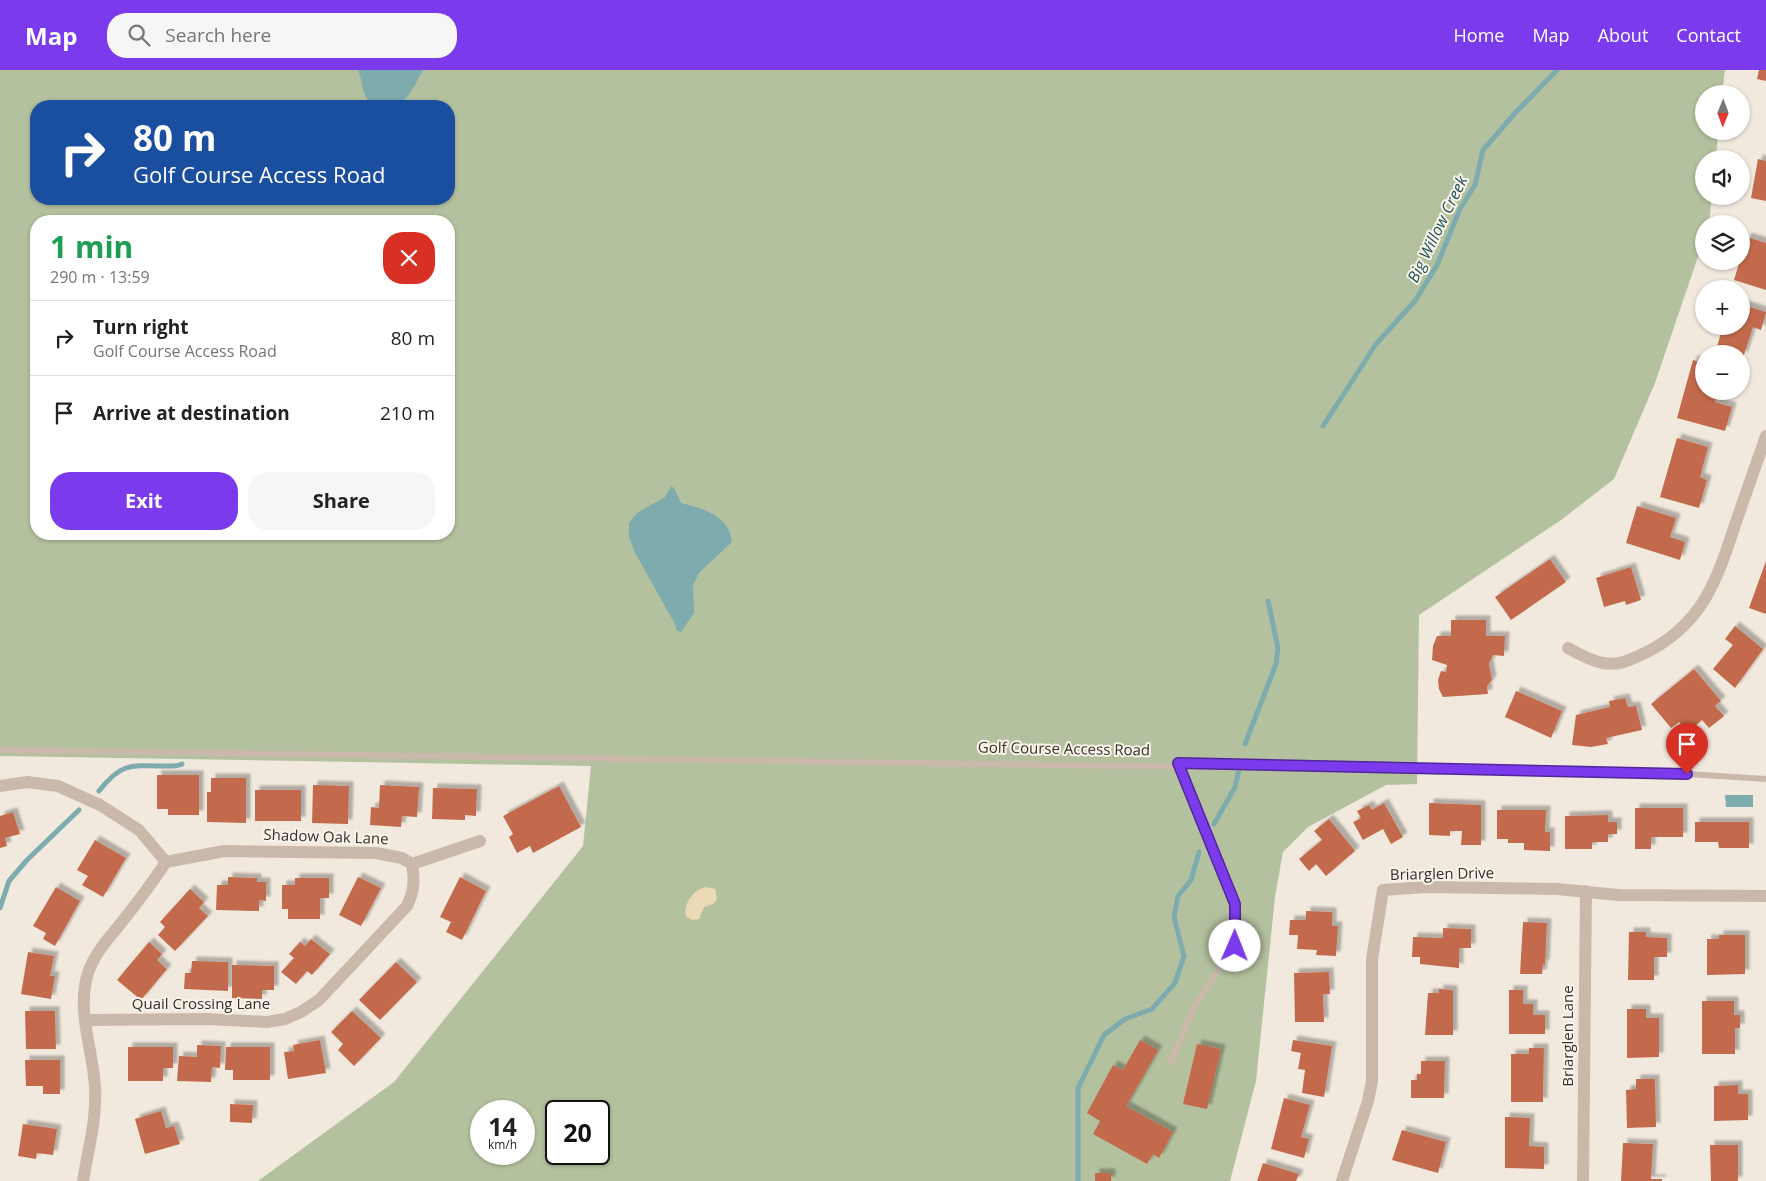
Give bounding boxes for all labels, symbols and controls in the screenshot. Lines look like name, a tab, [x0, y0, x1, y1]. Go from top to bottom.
search box	[107, 13, 457, 58]
text: Map	[25, 19, 77, 52]
icon: search	[125, 21, 153, 49]
text: Search here	[165, 22, 271, 48]
text: Home	[1454, 23, 1504, 47]
text: Map	[1532, 23, 1570, 47]
text: About	[1598, 23, 1648, 47]
text: Contact	[1676, 23, 1741, 47]
north arrow	[1695, 85, 1750, 140]
map controls	[1695, 85, 1750, 400]
text: 80 m	[133, 114, 216, 161]
icon: right	[50, 120, 115, 185]
button: sound	[1695, 150, 1750, 205]
text: Golf Course Access Road	[133, 159, 386, 189]
water label: Big Willow Creek	[1402, 171, 1473, 286]
button: layers	[1695, 215, 1750, 270]
text: 1 min	[50, 226, 133, 267]
button: close	[383, 232, 435, 284]
text: 290 m · 13:59	[50, 266, 150, 288]
button: +	[1695, 280, 1750, 335]
text: Turn right	[93, 314, 188, 340]
icon: right	[50, 324, 78, 352]
text: 80 m	[391, 325, 435, 351]
text: Golf Course Access Road	[93, 340, 277, 362]
button: −	[1695, 345, 1750, 400]
icon: arrive	[50, 399, 78, 427]
text: Arrive at destination	[93, 400, 290, 426]
text: 210 m	[380, 400, 435, 426]
button: Exit	[50, 472, 238, 530]
button: Share	[248, 472, 435, 530]
pin	[1666, 723, 1708, 774]
icon: arrive	[1673, 730, 1701, 758]
street label: Golf Course Access Road	[978, 736, 1150, 760]
street label: Shadow Oak Lane	[263, 824, 389, 848]
street label: Briarglen Drive	[1390, 862, 1494, 884]
position arrow	[1208, 919, 1260, 971]
street label: Briarglen Lane	[1557, 985, 1577, 1087]
street label: Quail Crossing Lane	[132, 993, 270, 1013]
speed limit sign: 20	[545, 1100, 610, 1165]
text: 14	[488, 1109, 517, 1143]
text: km/h	[488, 1136, 517, 1153]

